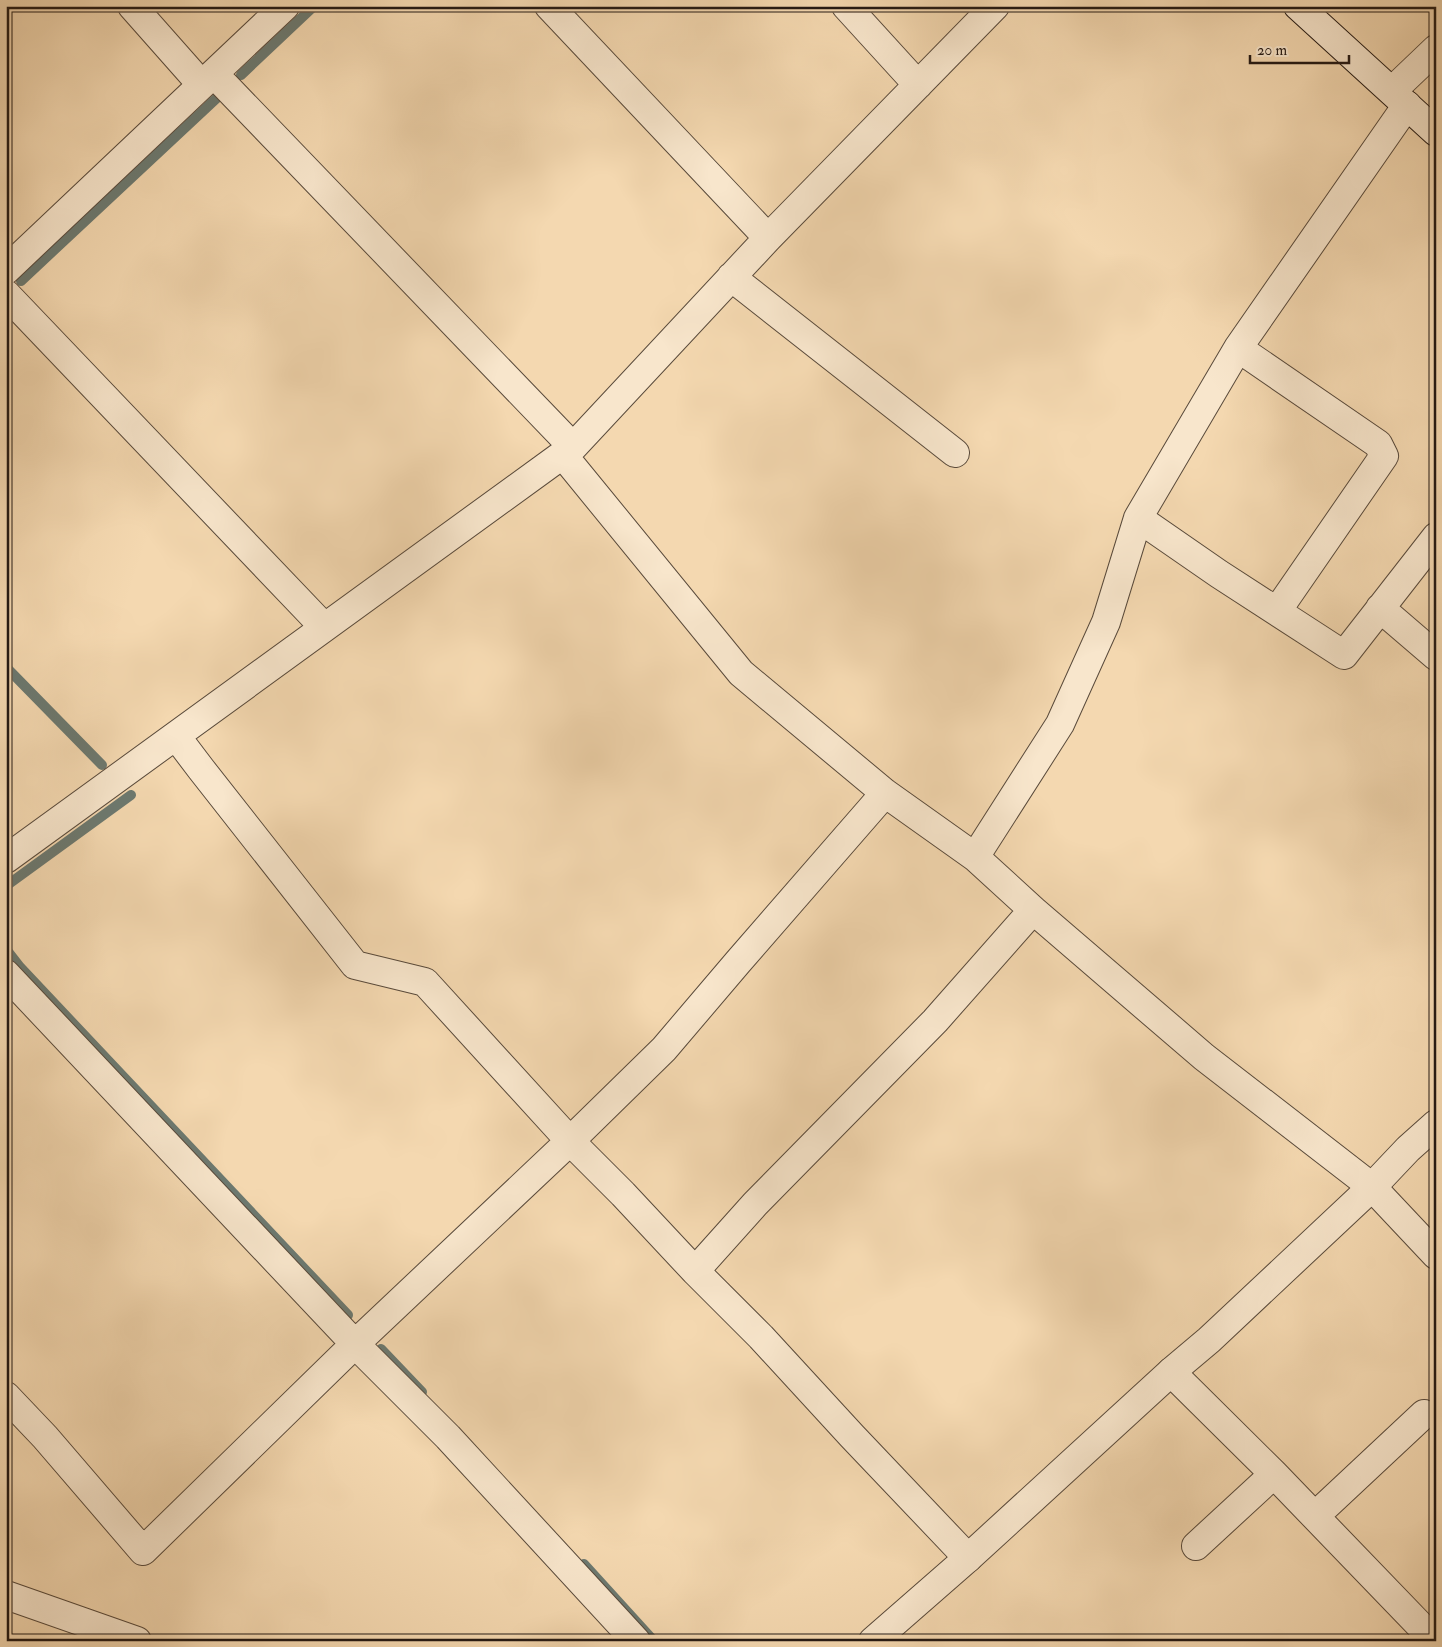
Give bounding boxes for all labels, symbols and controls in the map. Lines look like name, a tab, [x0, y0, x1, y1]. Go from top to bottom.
scale bar	[1250, 32, 1348, 64]
text: 20 m	[1257, 41, 1287, 60]

